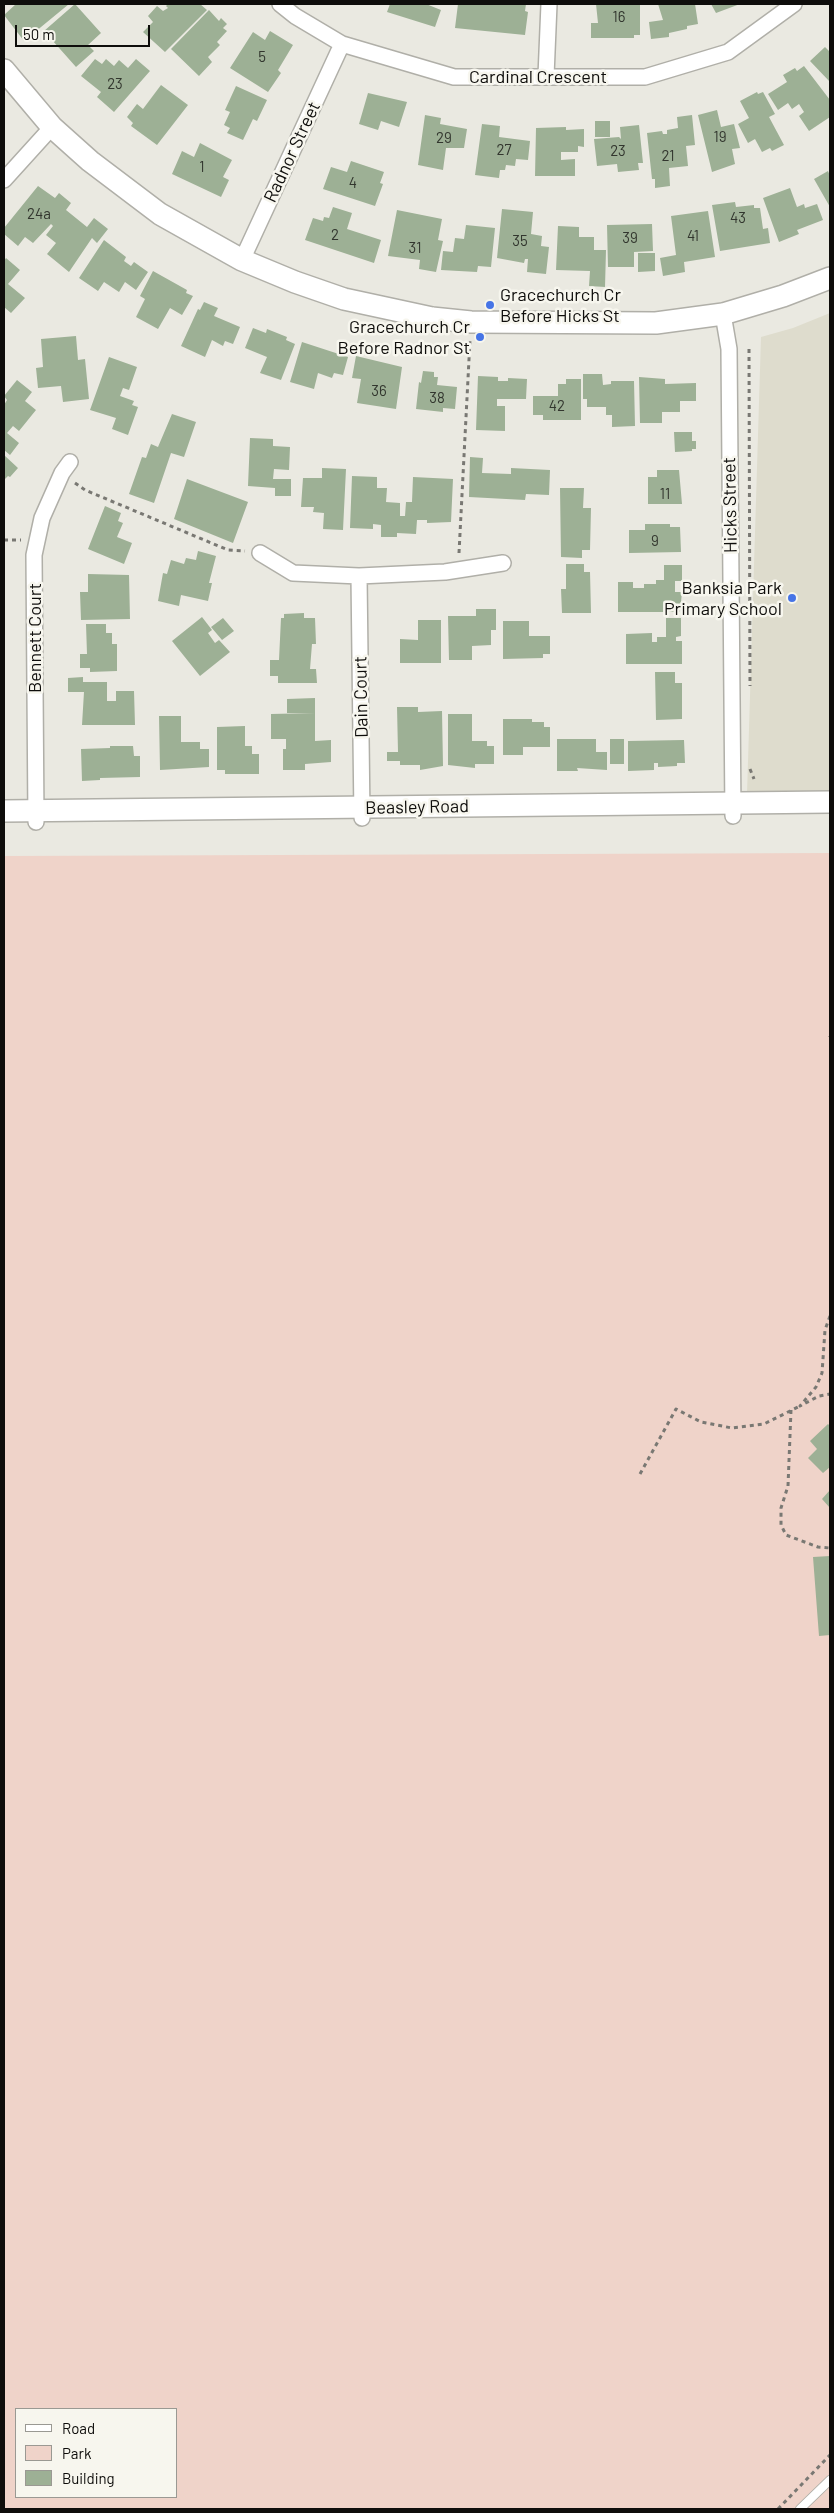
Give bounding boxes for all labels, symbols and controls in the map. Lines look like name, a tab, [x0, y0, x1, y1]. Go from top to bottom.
house number: 16	[613, 8, 625, 26]
scale bar	[18, 15, 152, 47]
text: 50 m	[23, 25, 55, 43]
house number: 5	[258, 48, 266, 66]
street label: Cardinal Crescent	[469, 66, 607, 88]
house number: 23	[107, 75, 123, 93]
street label: Radnor Street	[259, 98, 325, 206]
house number: 19	[713, 128, 727, 146]
house number: 29	[436, 129, 452, 147]
house number: 27	[496, 141, 512, 159]
house number: 23	[610, 142, 626, 160]
house number: 21	[661, 147, 675, 165]
house number: 1	[199, 158, 205, 176]
house number: 4	[349, 174, 357, 192]
house number: 24a	[27, 205, 51, 223]
house number: 43	[730, 209, 746, 227]
house number: 2	[331, 226, 339, 244]
house number: 41	[687, 227, 699, 245]
house number: 39	[622, 229, 638, 247]
house number: 35	[512, 232, 528, 250]
house number: 31	[409, 239, 421, 257]
place label: Gracechurch Cr Before Hicks St	[500, 284, 621, 326]
marker: Gracechurch Cr Before Hicks St	[484, 299, 496, 311]
place label: Gracechurch Cr Before Radnor St	[338, 316, 470, 358]
marker: Gracechurch Cr Before Radnor St	[474, 331, 486, 343]
house number: 36	[371, 382, 387, 400]
house number: 38	[429, 389, 445, 407]
house number: 42	[549, 397, 565, 415]
street label: Hicks Street	[718, 457, 742, 553]
house number: 11	[660, 485, 670, 503]
house number: 9	[651, 532, 659, 550]
place label: Banksia Park Primary School	[664, 577, 782, 620]
street label: Bennett Court	[24, 583, 46, 693]
marker: Banksia Park Primary School	[786, 592, 798, 604]
street label: Dain Court	[349, 656, 373, 738]
street label: Beasley Road	[365, 795, 469, 819]
legend	[15, 2408, 178, 2498]
text: Road	[62, 2419, 95, 2437]
text: Park	[62, 2444, 91, 2462]
text: Building	[62, 2469, 115, 2487]

